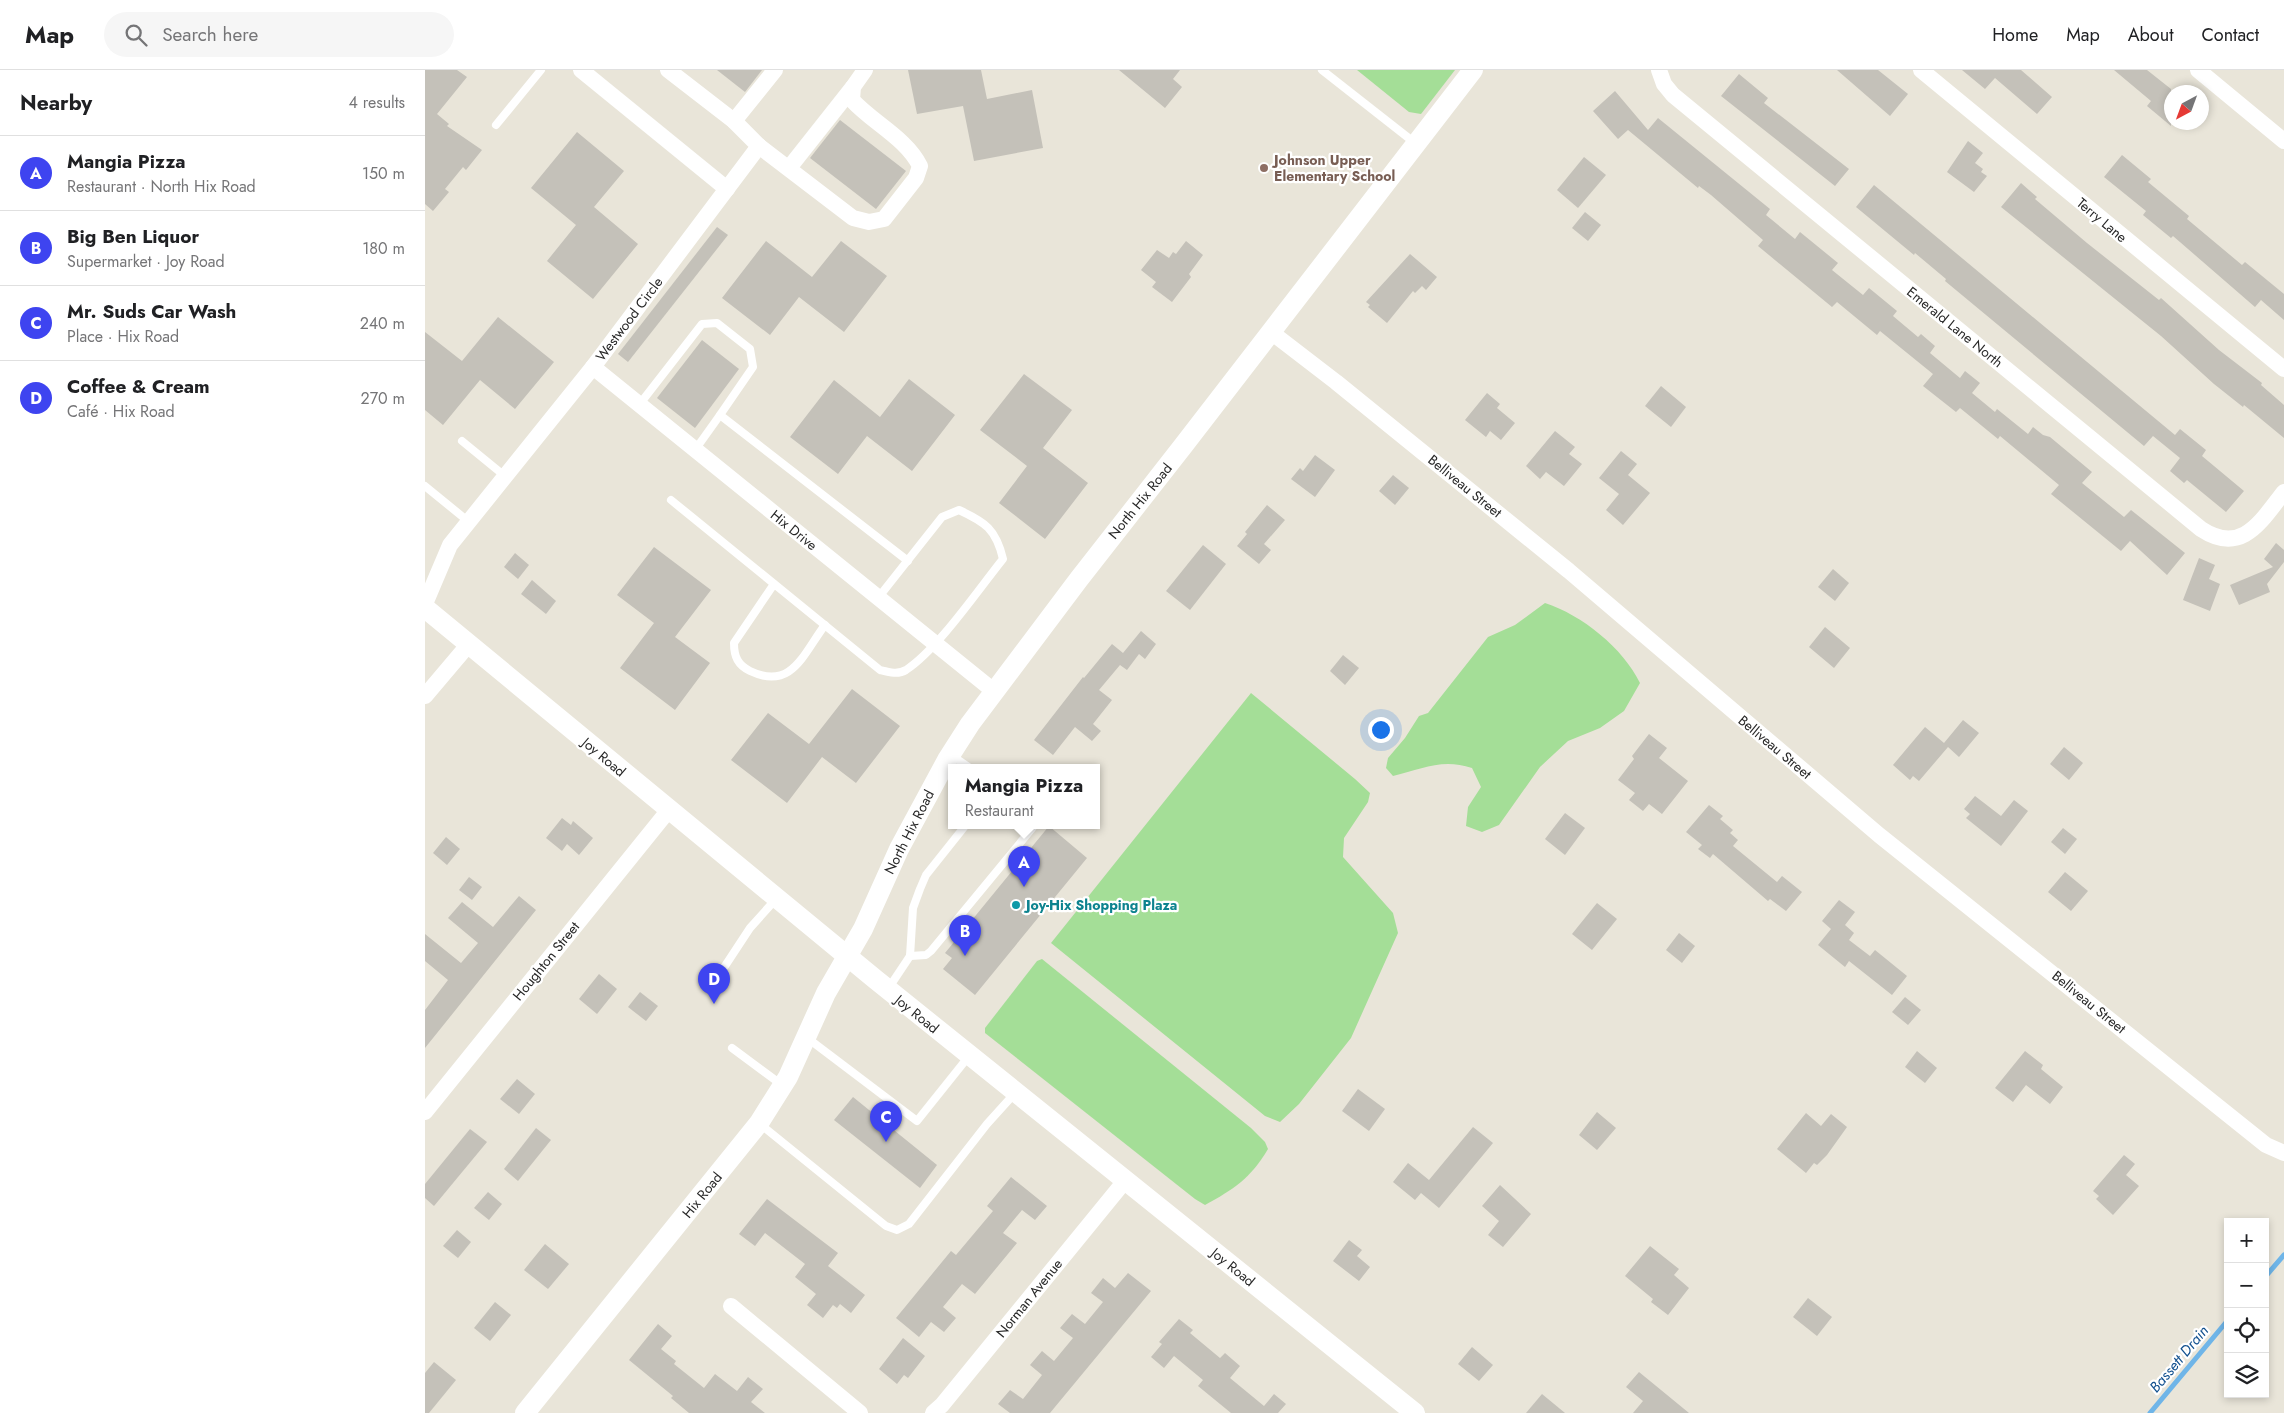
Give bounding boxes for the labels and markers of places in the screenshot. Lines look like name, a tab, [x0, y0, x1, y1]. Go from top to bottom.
place label: Johnson Upper Elementary School	[1271, 150, 1395, 186]
marker: Johnson Upper Elementary School	[1258, 162, 1270, 174]
pin: A	[1008, 846, 1040, 887]
place label: Joy-Hix Shopping Plaza	[1023, 895, 1177, 915]
marker: Joy-Hix Shopping Plaza	[1010, 899, 1022, 911]
pin: B	[949, 915, 981, 956]
pin: D	[698, 963, 730, 1004]
pin: C	[870, 1101, 902, 1142]

